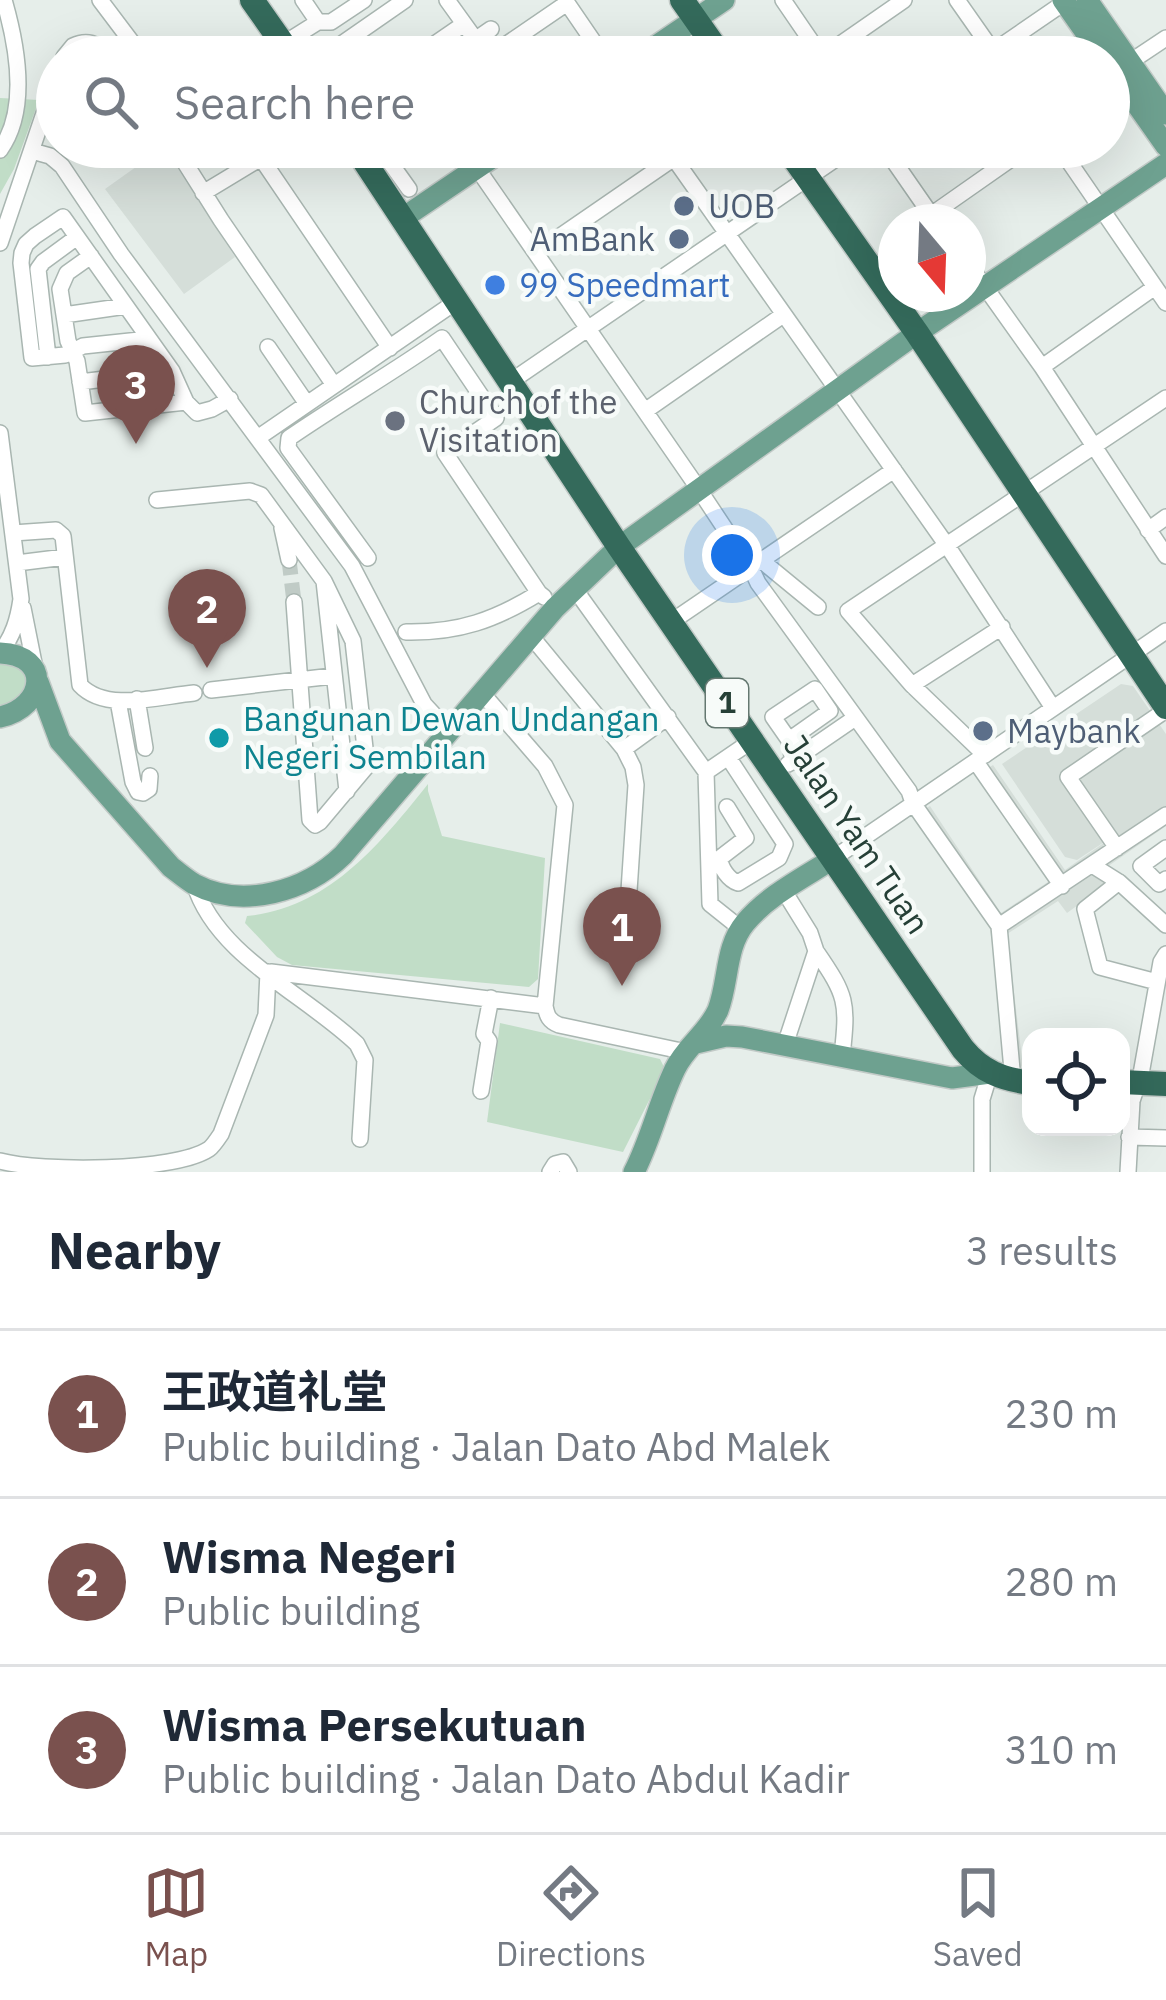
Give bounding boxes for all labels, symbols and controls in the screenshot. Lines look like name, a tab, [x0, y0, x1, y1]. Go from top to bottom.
search box	[36, 36, 1130, 168]
icon: search	[78, 69, 144, 135]
text: Search here	[174, 73, 415, 131]
place label: UOB	[708, 184, 775, 227]
marker: UOB	[671, 193, 697, 219]
north arrow	[878, 204, 986, 312]
place label: AmBank	[530, 217, 655, 260]
marker: AmBank	[666, 226, 692, 252]
place label: 99 Speedmart	[519, 263, 730, 306]
marker: 99 Speedmart	[482, 272, 508, 298]
pin: 3	[97, 345, 175, 444]
place label: Church of the Visitation	[419, 380, 617, 461]
marker: Church of the Visitation	[382, 408, 408, 434]
your location	[702, 525, 762, 585]
pin: 2	[168, 569, 246, 668]
road number: 1	[706, 679, 748, 727]
place label: Bangunan Dewan Undangan Negeri Sembilan	[243, 697, 659, 778]
place label: Maybank	[1007, 709, 1141, 752]
marker: Maybank	[970, 718, 996, 744]
marker: Bangunan Dewan Undangan Negeri Sembilan	[206, 725, 232, 751]
street label: Jalan Yam Tuan	[775, 726, 940, 942]
pin: 1	[583, 887, 661, 986]
map controls	[1022, 1028, 1130, 1136]
button: locate	[1022, 1028, 1130, 1136]
text: Nearby	[48, 1217, 221, 1283]
text: 3 results	[966, 1225, 1118, 1276]
text: 王政道礼堂	[162, 1362, 387, 1420]
text: 1	[75, 1388, 99, 1439]
text: 230 m	[1005, 1388, 1118, 1439]
text: Public building · Jalan Dato Abd Malek	[162, 1421, 831, 1472]
text: Wisma Negeri	[162, 1527, 457, 1585]
text: 2	[75, 1556, 99, 1607]
text: 280 m	[1005, 1556, 1118, 1607]
text: Public building	[162, 1585, 420, 1636]
text: Wisma Persekutuan	[162, 1695, 587, 1753]
text: 3	[75, 1724, 99, 1775]
text: 310 m	[1005, 1724, 1118, 1775]
text: Public building · Jalan Dato Abdul Kadir	[162, 1753, 850, 1804]
tab: Map	[143, 1860, 209, 1975]
tab: Directions	[496, 1860, 646, 1975]
tab: Saved	[933, 1860, 1023, 1975]

